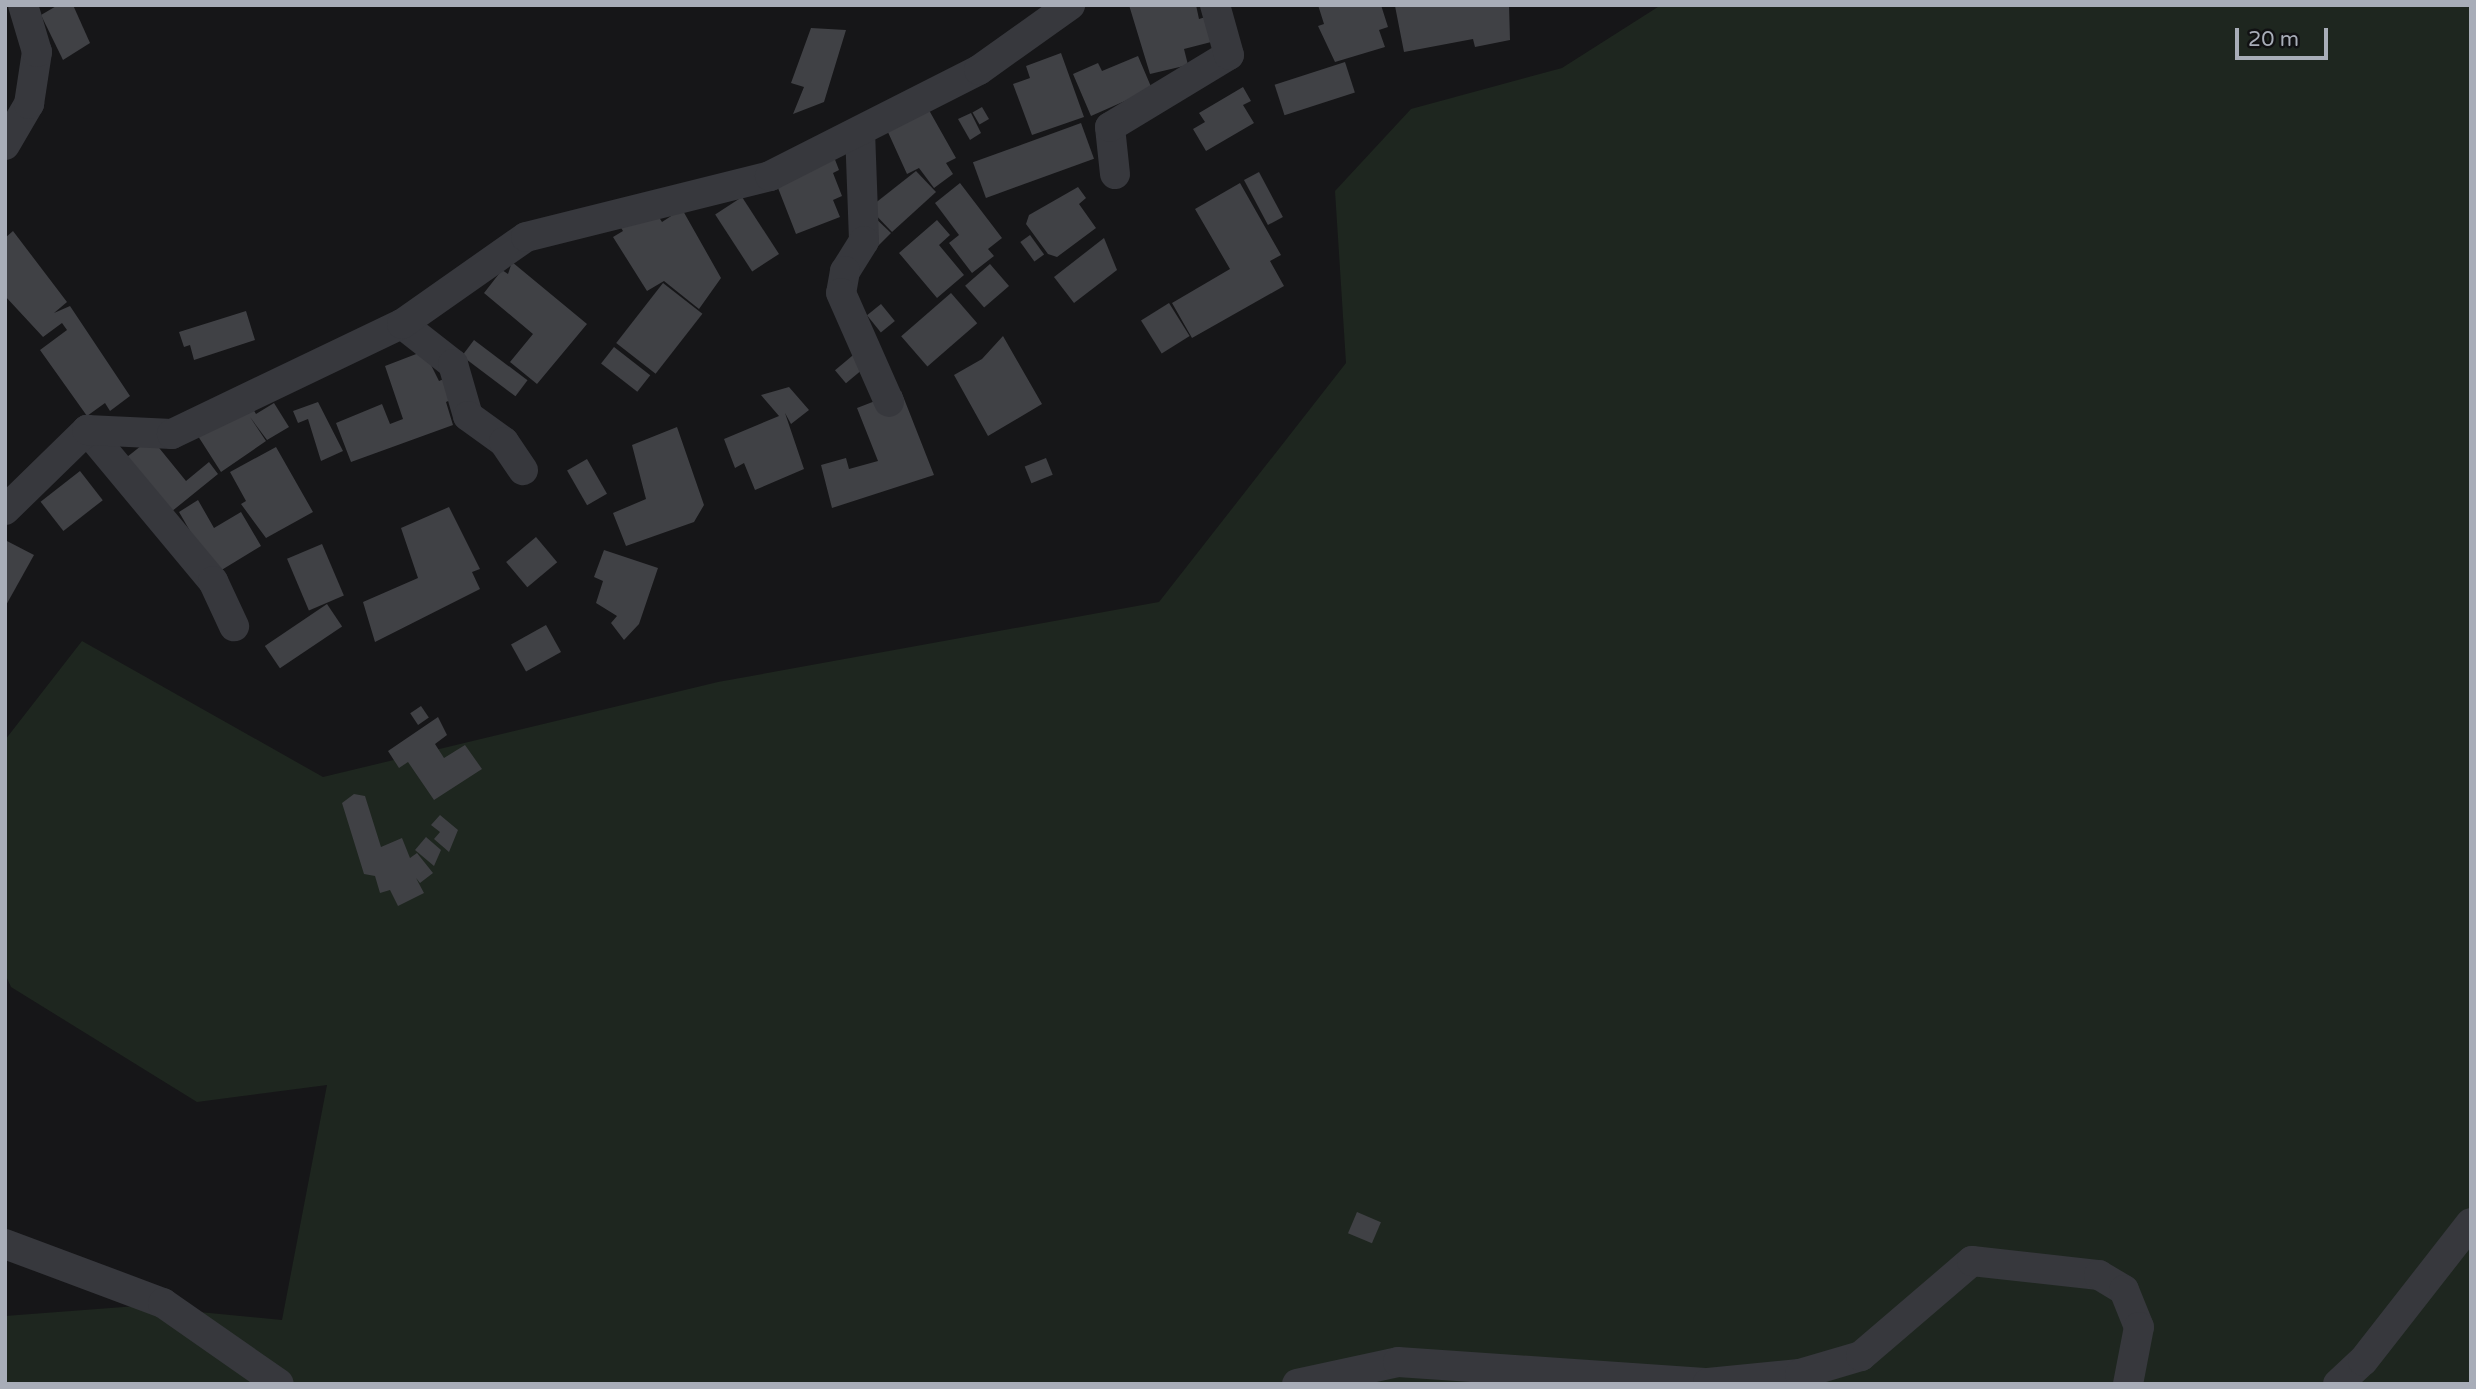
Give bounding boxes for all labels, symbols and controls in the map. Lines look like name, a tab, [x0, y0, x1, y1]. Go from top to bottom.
scale bar	[2238, 14, 2331, 58]
text: 20 m	[2248, 27, 2299, 52]

